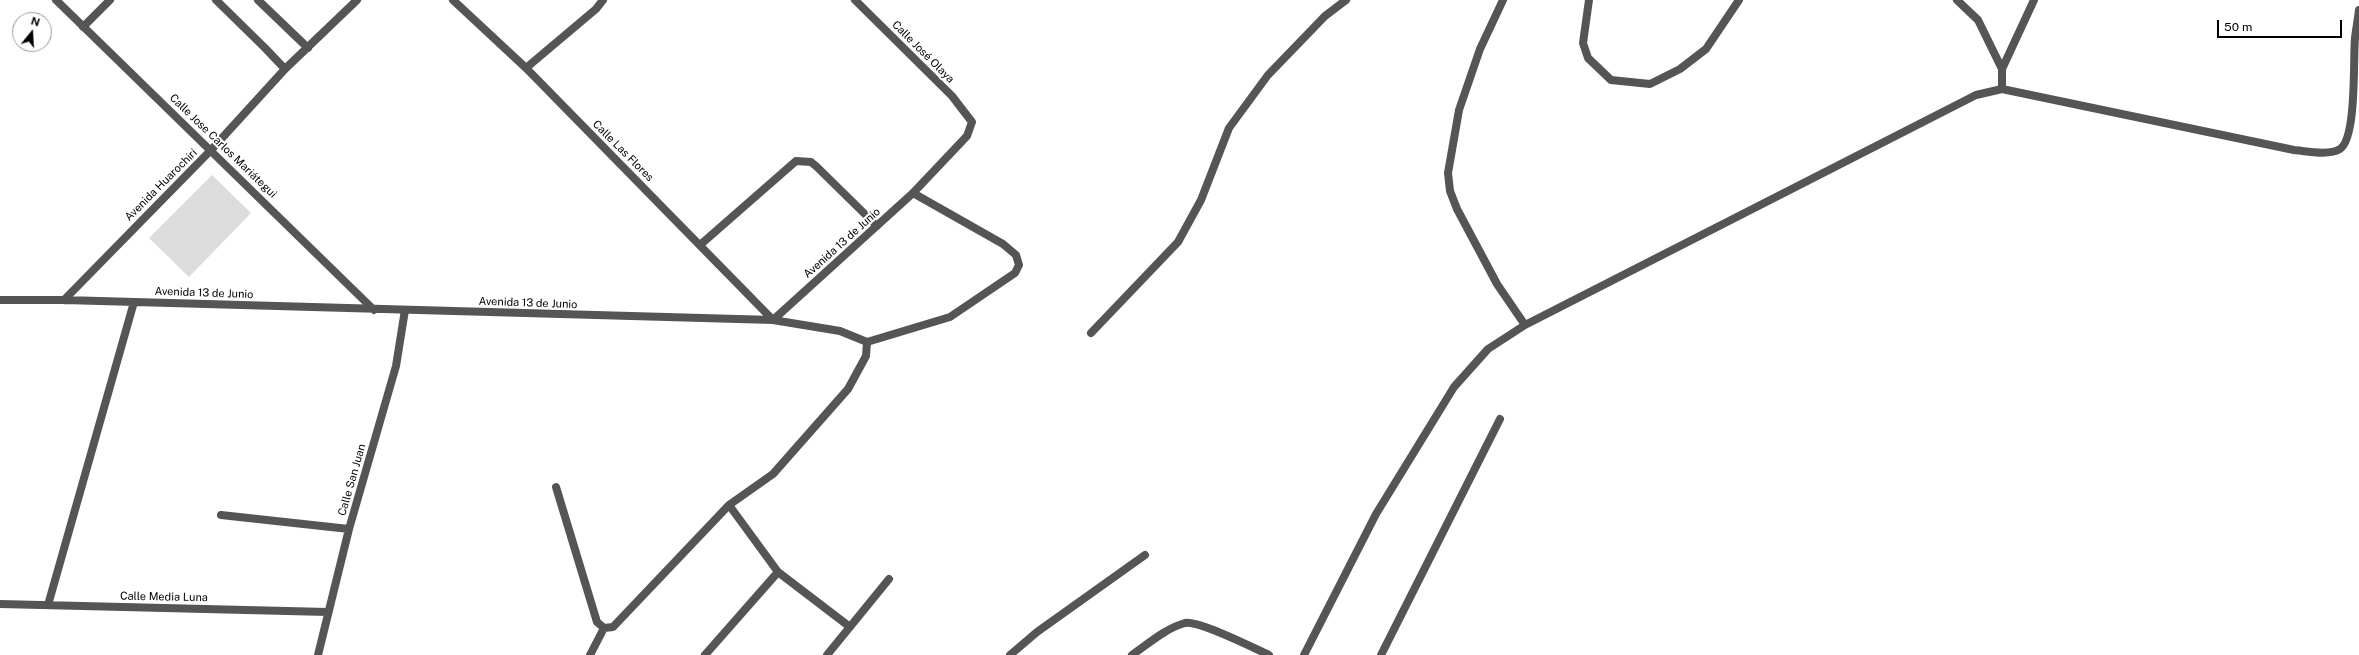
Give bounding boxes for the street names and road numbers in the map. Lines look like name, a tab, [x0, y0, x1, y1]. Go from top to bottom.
street label: Calle José Olaya	[889, 18, 957, 86]
street label: Calle Jose Carlos Mariátegui	[167, 91, 279, 201]
street label: Calle Las Flores	[590, 118, 656, 184]
street label: Avenida Huarochirí	[122, 146, 200, 224]
street label: Avenida 13 de Junio	[801, 205, 883, 281]
street label: Avenida 13 de Junio	[154, 285, 254, 301]
street label: Avenida 13 de Junio	[478, 295, 578, 311]
street label: Calle San Juan	[335, 443, 369, 517]
street label: Calle Media Luna	[120, 590, 208, 604]

